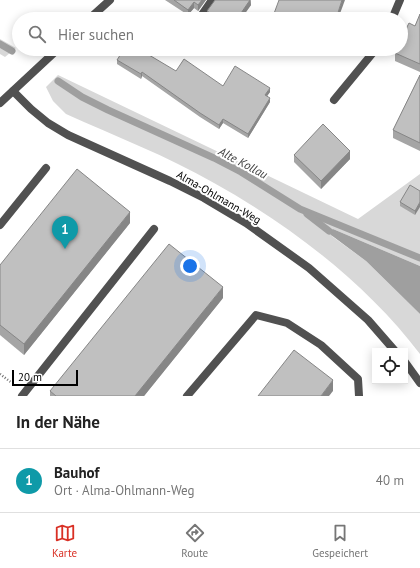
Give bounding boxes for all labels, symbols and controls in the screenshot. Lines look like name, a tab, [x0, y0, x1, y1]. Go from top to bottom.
search box	[12, 12, 408, 56]
icon: search	[26, 23, 48, 45]
text: Hier suchen	[58, 25, 134, 44]
water label: Alte Kollau	[215, 143, 270, 182]
street label: Alma-Ohlmann-Weg	[174, 167, 264, 227]
pin: 1	[52, 216, 78, 249]
your location	[180, 256, 200, 276]
map controls	[372, 348, 408, 384]
button: locate	[372, 348, 408, 384]
scale bar	[12, 368, 78, 387]
text: 20 m	[18, 370, 42, 384]
text: In der Nähe	[16, 411, 100, 433]
text: Bauhof	[54, 463, 99, 482]
text: 1	[25, 472, 33, 489]
text: 40 m	[376, 472, 404, 489]
text: Ort · Alma-Ohlmann-Weg	[54, 482, 195, 499]
tab: Karte	[52, 522, 77, 560]
tab: Route	[181, 522, 208, 560]
tab: Gespeichert	[312, 522, 368, 560]

